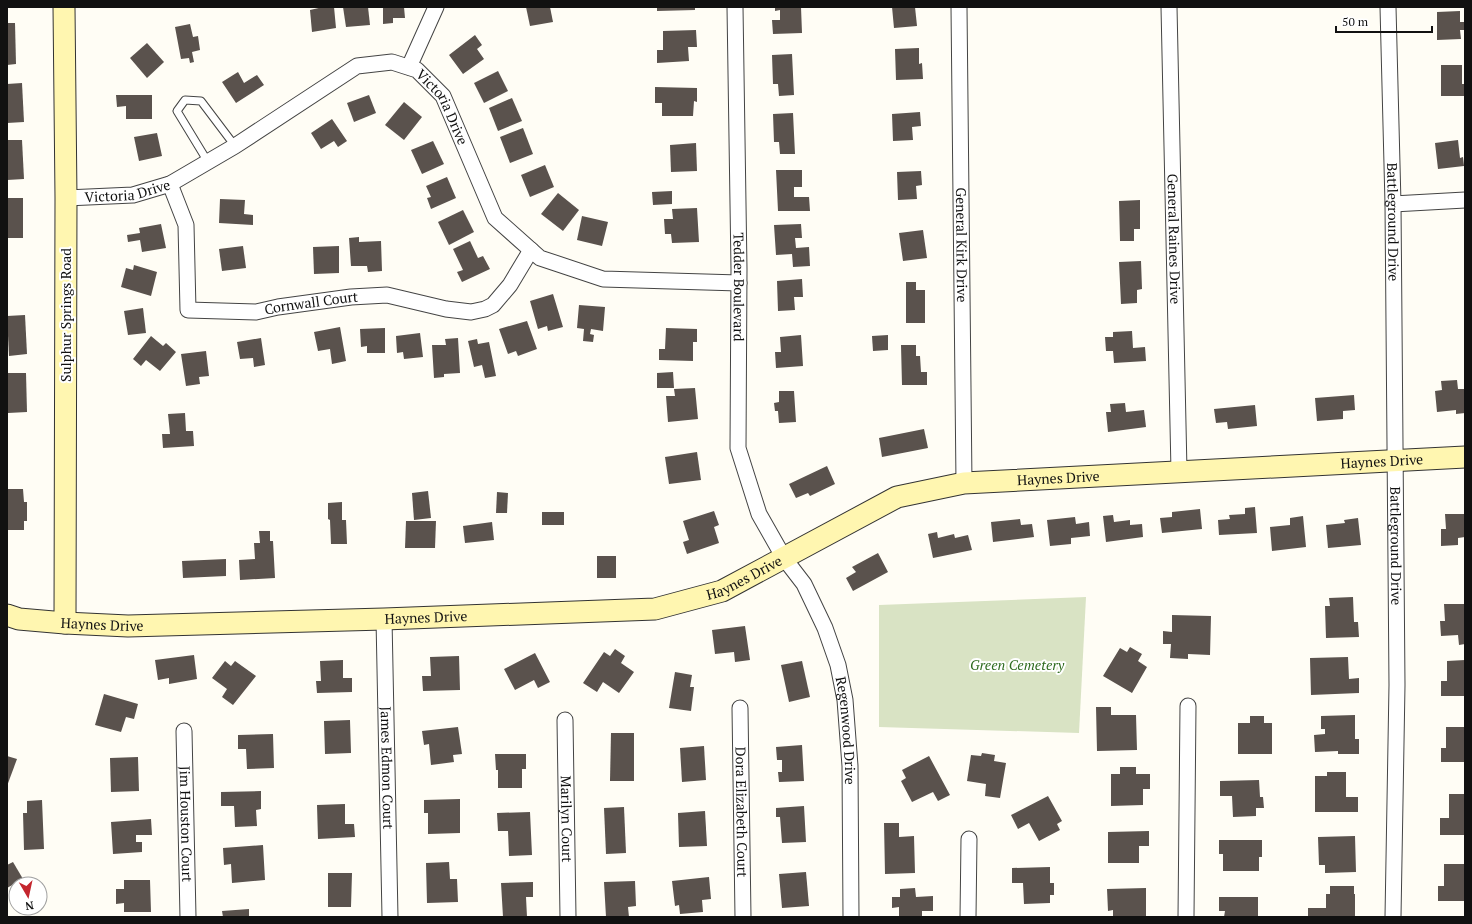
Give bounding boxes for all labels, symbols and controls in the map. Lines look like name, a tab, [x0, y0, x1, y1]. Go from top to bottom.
scale bar	[1336, 8, 1432, 34]
text: 50 m	[1342, 14, 1369, 29]
street label: Victoria Drive	[412, 65, 473, 148]
street label: Battleground Drive	[1383, 162, 1404, 281]
street label: General Raines Drive	[1164, 173, 1185, 304]
street label: Victoria Drive	[84, 174, 172, 206]
street label: General Kirk Drive	[952, 187, 972, 303]
street label: Tedder Boulevard	[729, 232, 749, 342]
street label: Sulphur Springs Road	[56, 248, 75, 382]
street label: Cornwall Court	[262, 287, 359, 319]
street label: Haynes Drive	[1340, 449, 1424, 472]
street label: Haynes Drive	[1016, 466, 1100, 489]
street label: Battleground Drive	[1386, 486, 1406, 605]
street label: Haynes Drive	[704, 551, 785, 604]
street label: Haynes Drive	[384, 606, 468, 628]
street label: Haynes Drive	[60, 613, 144, 635]
park label: Green Cemetery	[970, 655, 1065, 674]
street label: Regenwood Drive	[832, 675, 860, 785]
street label: James Edmon Court	[377, 706, 398, 830]
street label: Dora Elizabeth Court	[732, 747, 752, 878]
street label: Jim Houston Court	[176, 766, 197, 883]
street label: Marilyn Court	[557, 775, 577, 863]
north arrow	[8, 876, 48, 916]
text: N	[24, 898, 35, 914]

